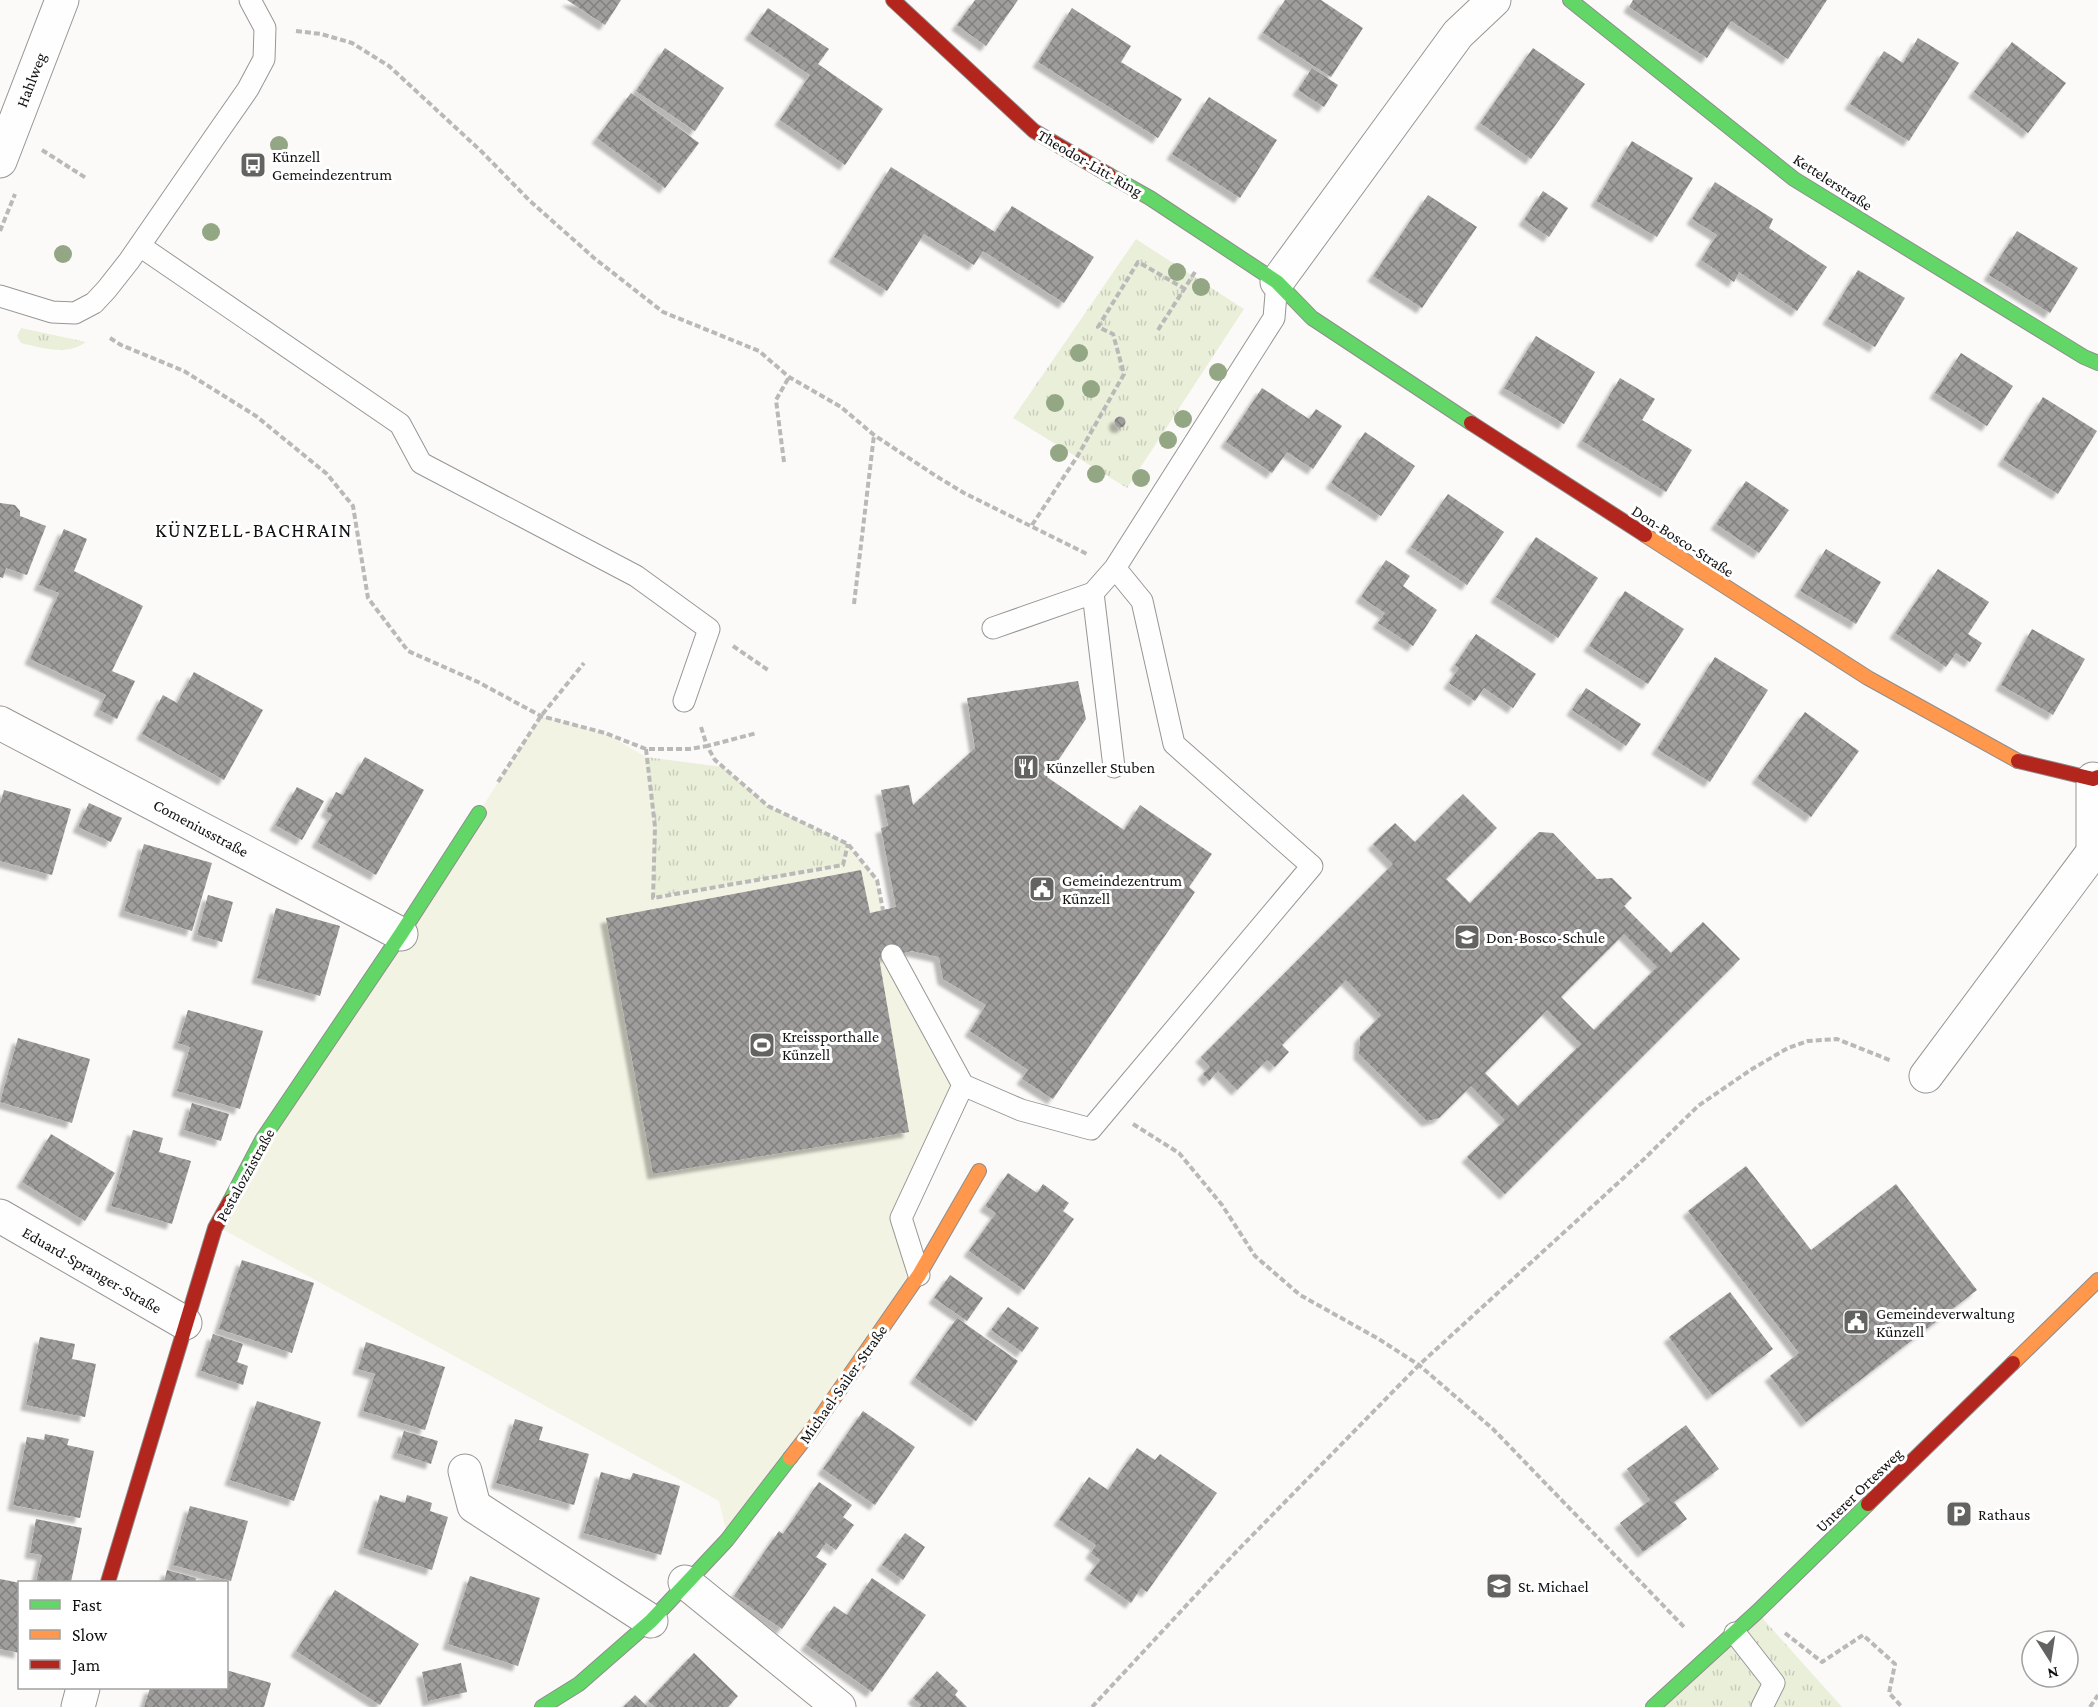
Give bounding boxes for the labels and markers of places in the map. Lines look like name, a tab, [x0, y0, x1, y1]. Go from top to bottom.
place label: Künzell Gemeindezentrum	[272, 148, 392, 183]
bus stop icon: Künzell Gemeindezentrum	[238, 150, 268, 180]
restaurant icon: Künzeller Stuben	[1011, 752, 1041, 782]
place label: Künzeller Stuben	[1046, 759, 1155, 776]
place label: Gemeindezentrum Künzell	[1062, 872, 1182, 907]
public building icon: Gemeindezentrum Künzell	[1027, 874, 1057, 904]
school or university icon: Don-Bosco-Schule	[1452, 922, 1482, 952]
place label: Don-Bosco-Schule	[1486, 929, 1605, 946]
place label: Kreissporthalle Künzell	[782, 1028, 879, 1063]
sports icon: Kreissporthalle Künzell	[747, 1030, 777, 1060]
place label: Gemeindeverwaltung Künzell	[1876, 1305, 2015, 1340]
public building icon: Gemeindeverwaltung Künzell	[1841, 1307, 1871, 1337]
parking icon: Rathaus	[1944, 1499, 1974, 1529]
place label: Rathaus	[1978, 1506, 2030, 1523]
school or university icon: St. Michael	[1484, 1571, 1514, 1601]
place label: St. Michael	[1518, 1578, 1589, 1595]

